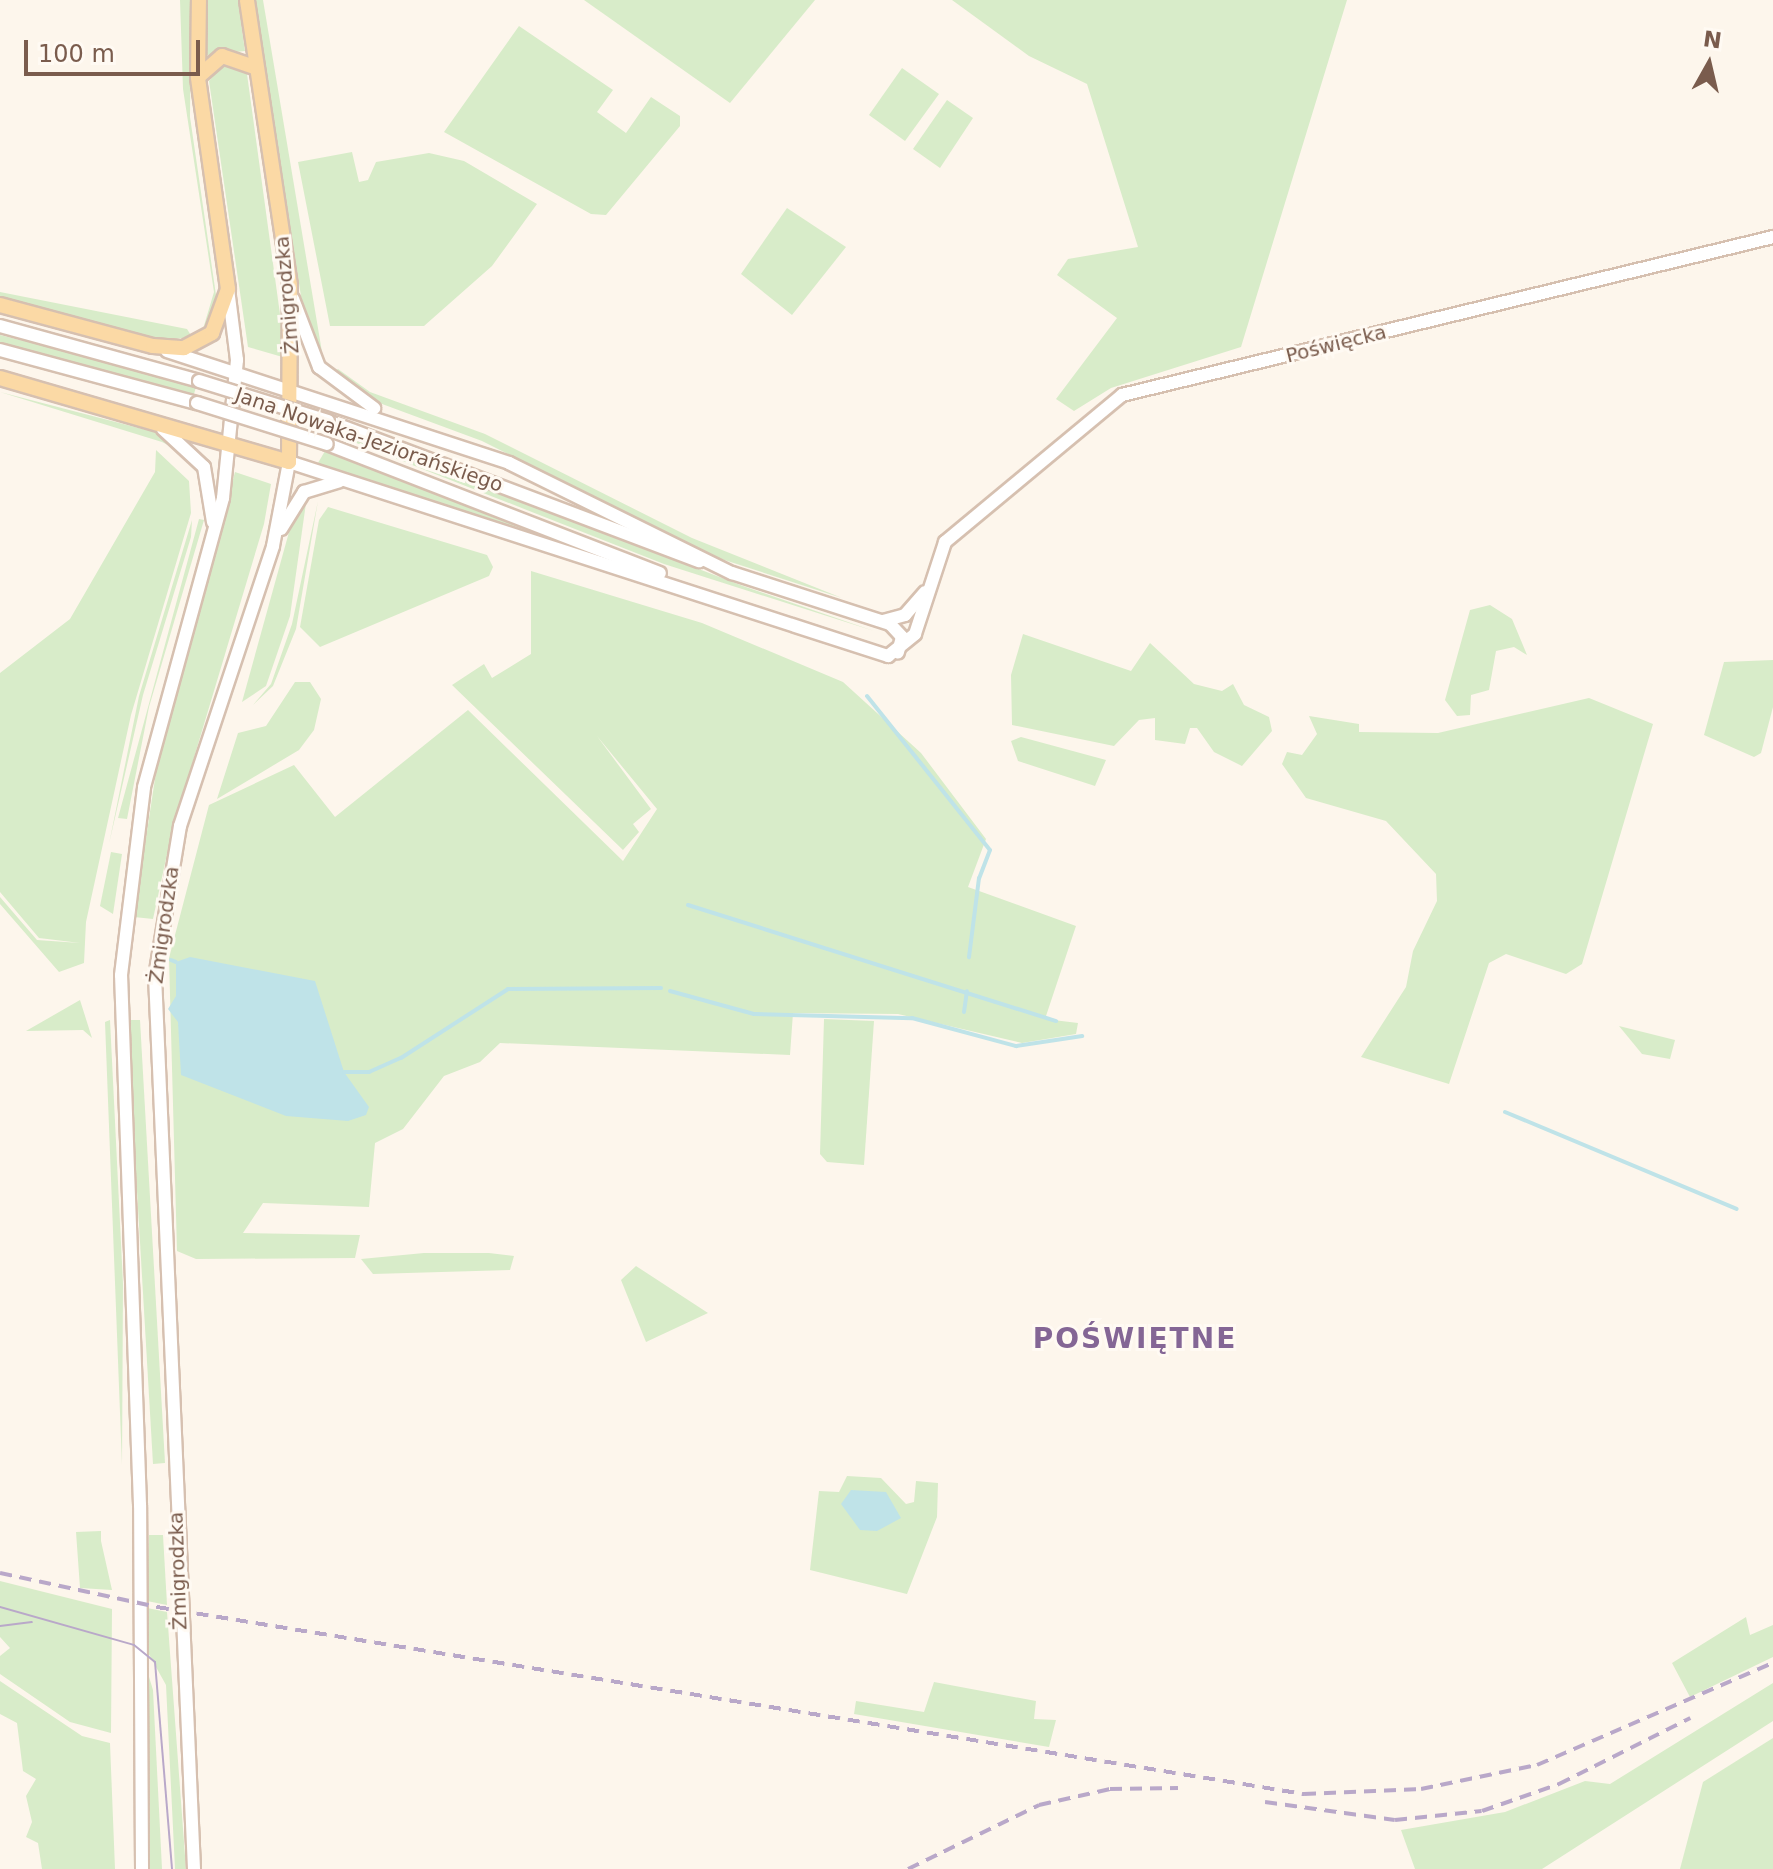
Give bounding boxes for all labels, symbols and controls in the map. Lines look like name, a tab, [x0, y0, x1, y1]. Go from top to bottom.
scale bar	[28, 24, 204, 74]
north arrow	[1669, 24, 1749, 104]
text: N	[1702, 26, 1723, 53]
text: 100 m	[38, 40, 115, 68]
street label: Żmigrodzka	[270, 235, 304, 355]
street label: Poświęcka	[1283, 320, 1389, 368]
street label: Jana Nowaka-Jeziorańskiego	[232, 383, 506, 497]
street label: Żmigrodzka	[144, 865, 184, 985]
district label: POŚWIĘTNE	[1033, 1322, 1237, 1356]
street label: Żmigrodzka	[164, 1512, 192, 1630]

